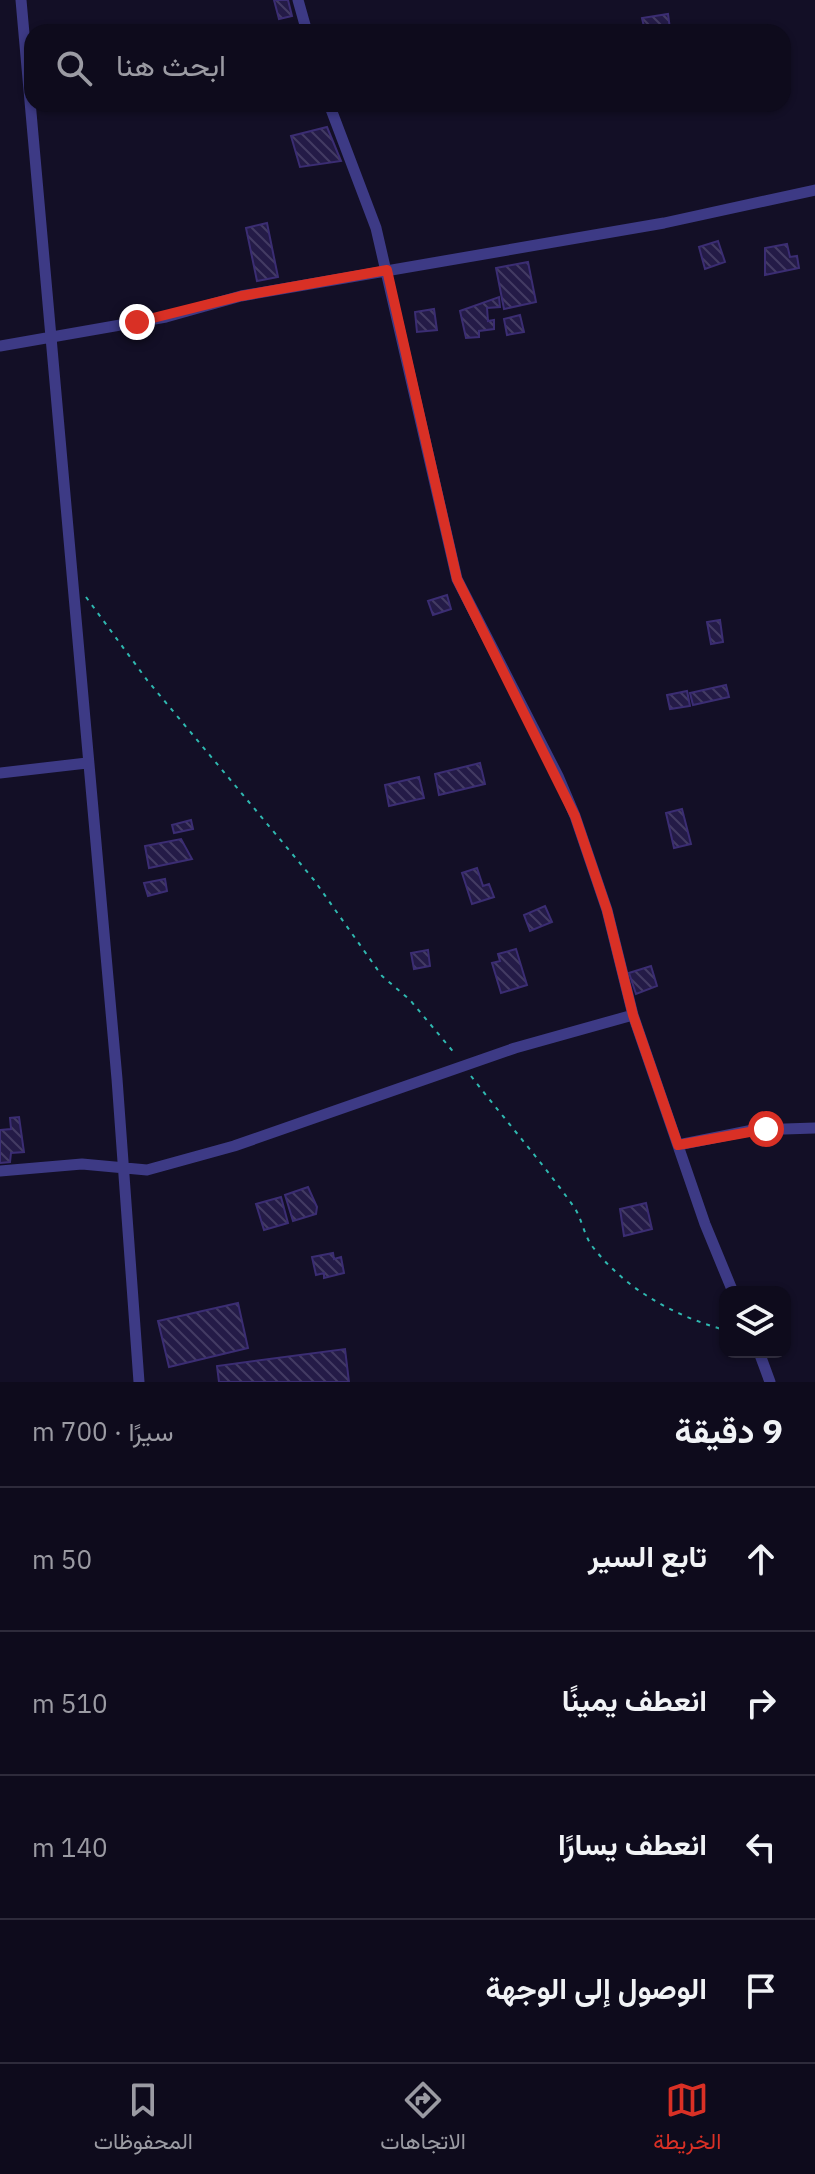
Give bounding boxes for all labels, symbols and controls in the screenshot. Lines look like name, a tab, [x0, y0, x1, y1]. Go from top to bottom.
search box	[24, 24, 791, 112]
text: ابحث هنا	[116, 45, 226, 84]
icon: search	[52, 46, 96, 90]
route end	[119, 304, 155, 340]
route start	[748, 1111, 784, 1147]
map controls	[719, 1286, 791, 1358]
button: layers	[719, 1286, 791, 1358]
text: 9 دقيقة	[674, 1408, 783, 1452]
text: سيرًا · 700 m	[32, 1414, 174, 1448]
text: تابع السير	[588, 1536, 707, 1575]
icon: ahead	[739, 1537, 783, 1581]
text: 50 m	[32, 1542, 92, 1576]
text: انعطف يمينًا	[562, 1680, 707, 1719]
icon: right	[739, 1681, 783, 1725]
text: 510 m	[32, 1686, 108, 1720]
text: انعطف يسارًا	[558, 1824, 707, 1863]
icon: left	[739, 1825, 783, 1869]
text: 140 m	[32, 1830, 108, 1864]
text: الوصول إلى الوجهة	[485, 1968, 707, 2007]
icon: arrive	[739, 1969, 783, 2013]
tab: المحفوظات	[94, 2078, 193, 2161]
tab: الاتجاهات	[380, 2078, 466, 2161]
tab: الخريطة	[653, 2078, 721, 2161]

